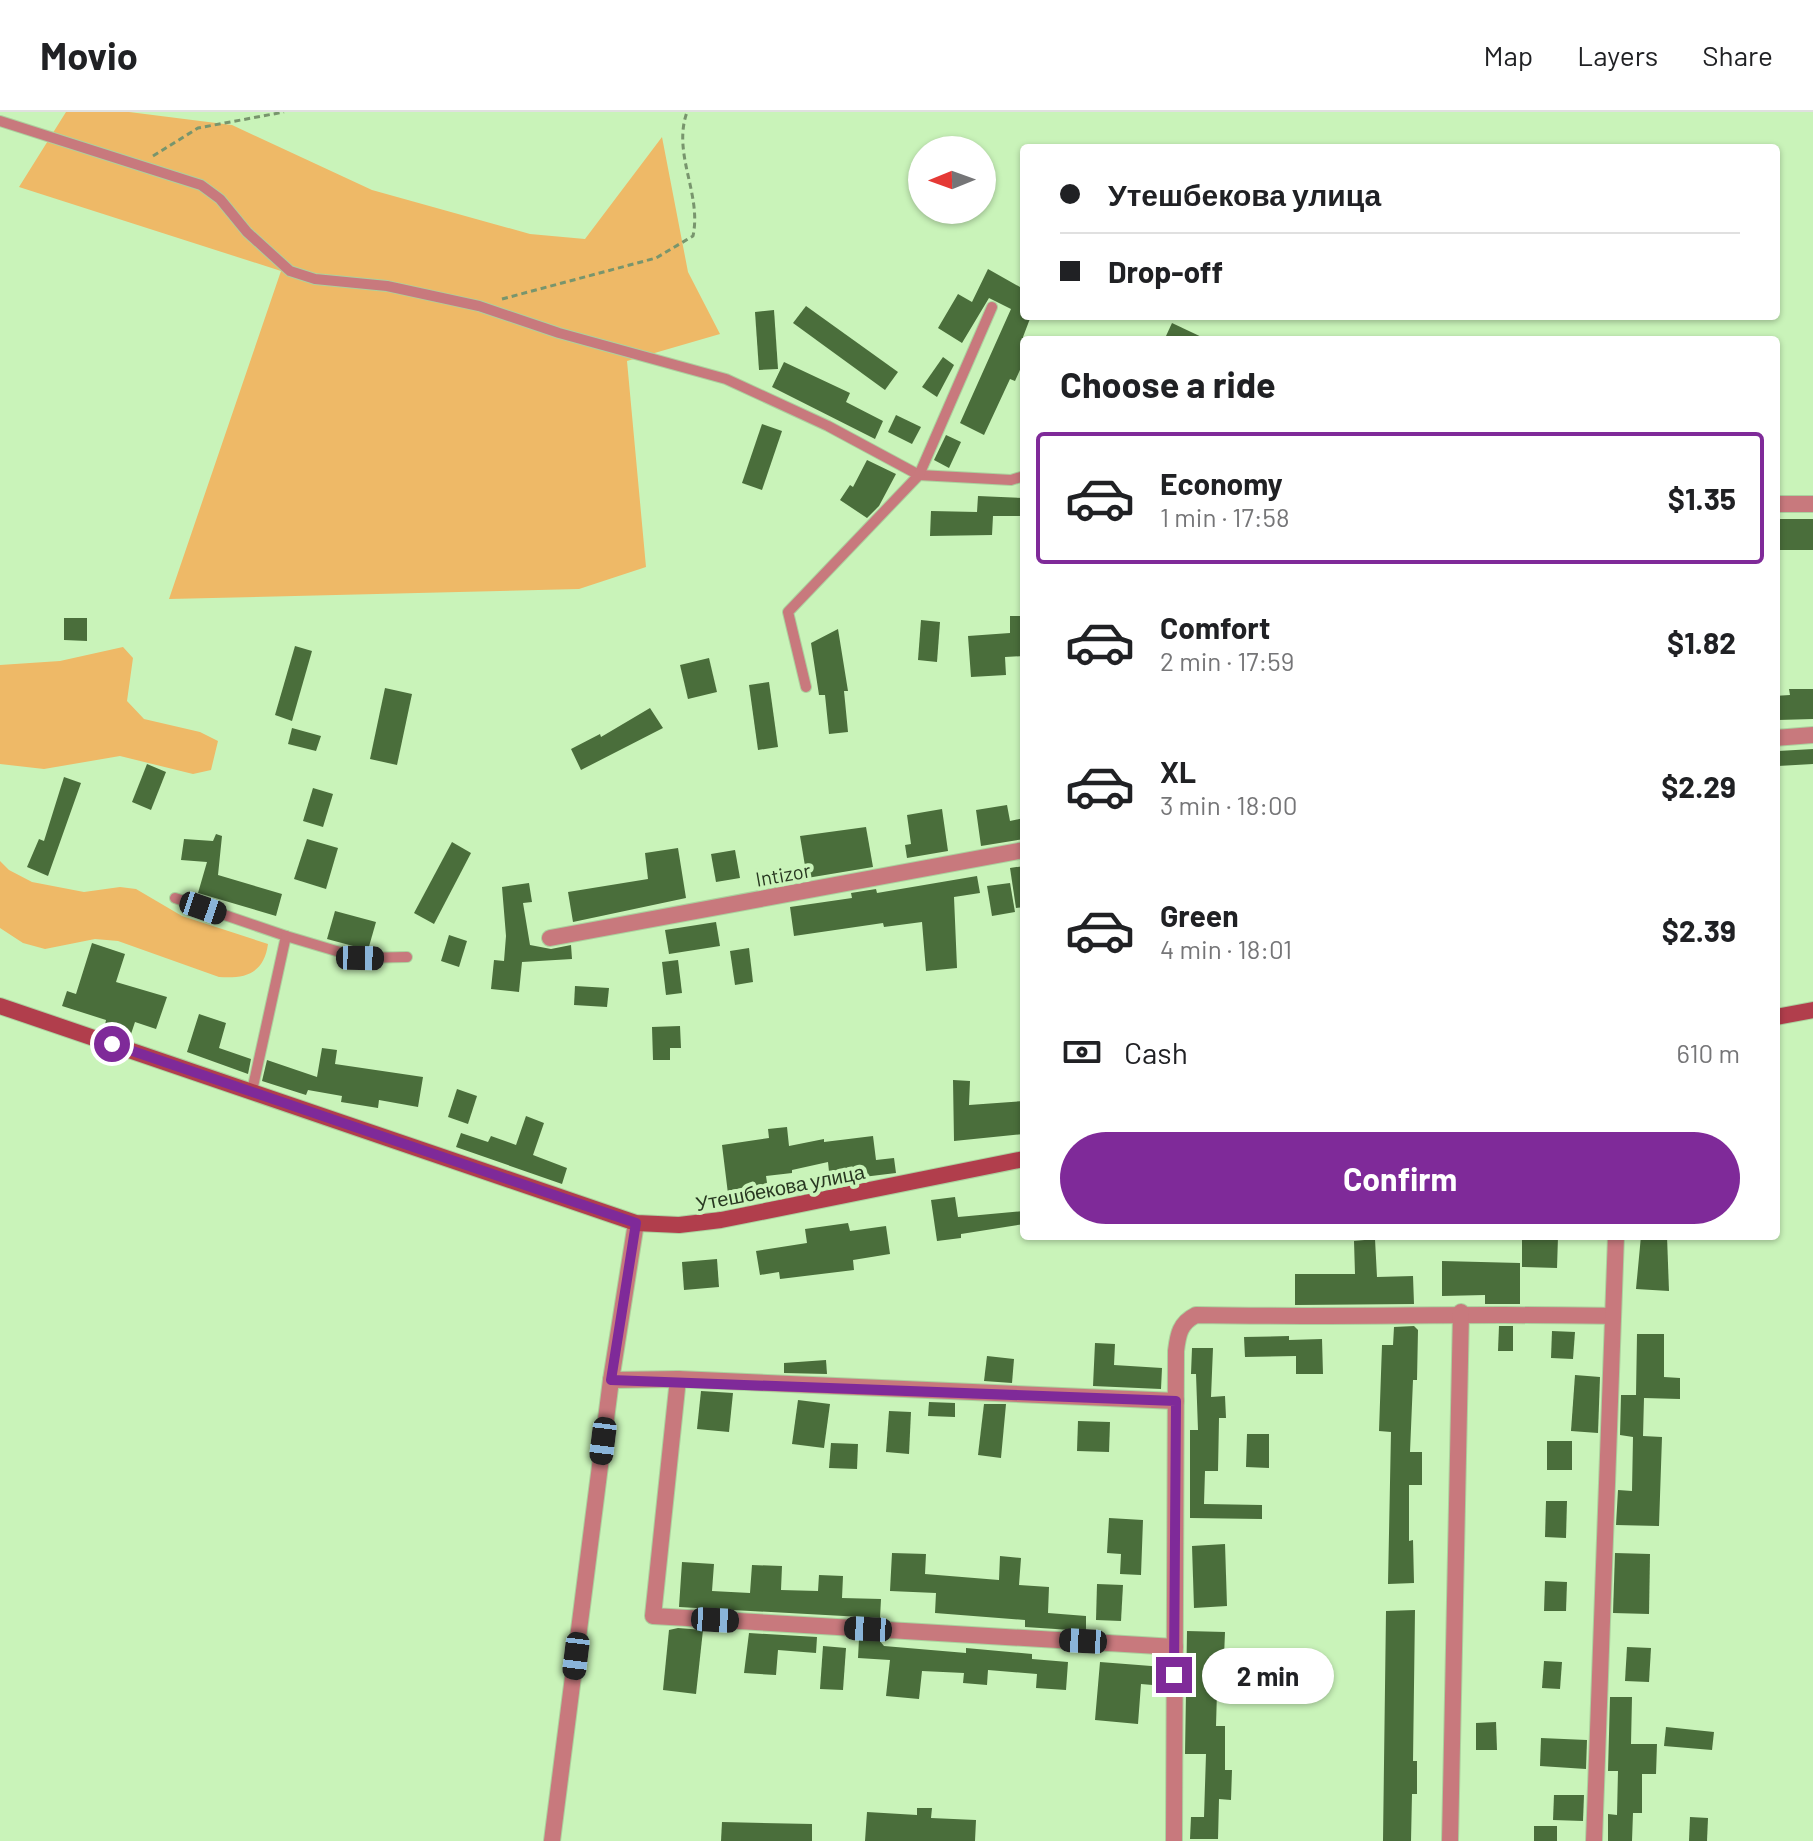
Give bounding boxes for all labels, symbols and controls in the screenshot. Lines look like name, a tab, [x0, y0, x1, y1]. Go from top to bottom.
text: Movio	[40, 32, 138, 78]
text: Map	[1483, 38, 1533, 72]
text: Layers	[1577, 38, 1658, 72]
text: Share	[1702, 38, 1773, 72]
north arrow	[908, 136, 996, 224]
map controls	[908, 136, 996, 224]
text: Утешбекова улица	[1108, 176, 1381, 212]
text: Drop-off	[1108, 253, 1223, 289]
text: Choose a ride	[1060, 362, 1276, 405]
icon: car	[1064, 462, 1136, 534]
text: Economy	[1160, 465, 1283, 501]
text: $1.35	[1668, 480, 1736, 516]
text: 1 min · 17:58	[1160, 501, 1289, 532]
icon: car	[1064, 606, 1136, 678]
text: Comfort	[1160, 609, 1270, 645]
text: $1.82	[1667, 624, 1736, 660]
text: 2 min · 17:59	[1160, 645, 1294, 676]
icon: car	[1064, 750, 1136, 822]
text: XL	[1160, 753, 1196, 789]
text: $2.29	[1661, 768, 1736, 804]
text: 3 min · 18:00	[1160, 789, 1297, 820]
street label: Intizor	[754, 857, 812, 891]
car	[176, 889, 230, 927]
icon: car	[1064, 894, 1136, 966]
text: Green	[1160, 897, 1239, 933]
text: $2.39	[1662, 912, 1736, 948]
text: 4 min · 18:01	[1160, 933, 1292, 964]
car	[336, 946, 384, 970]
route start	[94, 1026, 130, 1062]
icon: cash	[1060, 1030, 1104, 1074]
text: Cash	[1124, 1034, 1188, 1070]
text: 610 m	[1677, 1037, 1740, 1068]
button: Confirm	[1060, 1132, 1740, 1224]
street label: Утешбекова улица	[693, 1159, 867, 1215]
car	[588, 1416, 618, 1466]
car	[690, 1607, 740, 1633]
car	[843, 1616, 893, 1642]
car	[1058, 1628, 1108, 1654]
car	[561, 1631, 591, 1681]
callout: 2 min	[1202, 1647, 1334, 1703]
route end	[1156, 1657, 1192, 1693]
text: 2 min	[1237, 1660, 1299, 1691]

